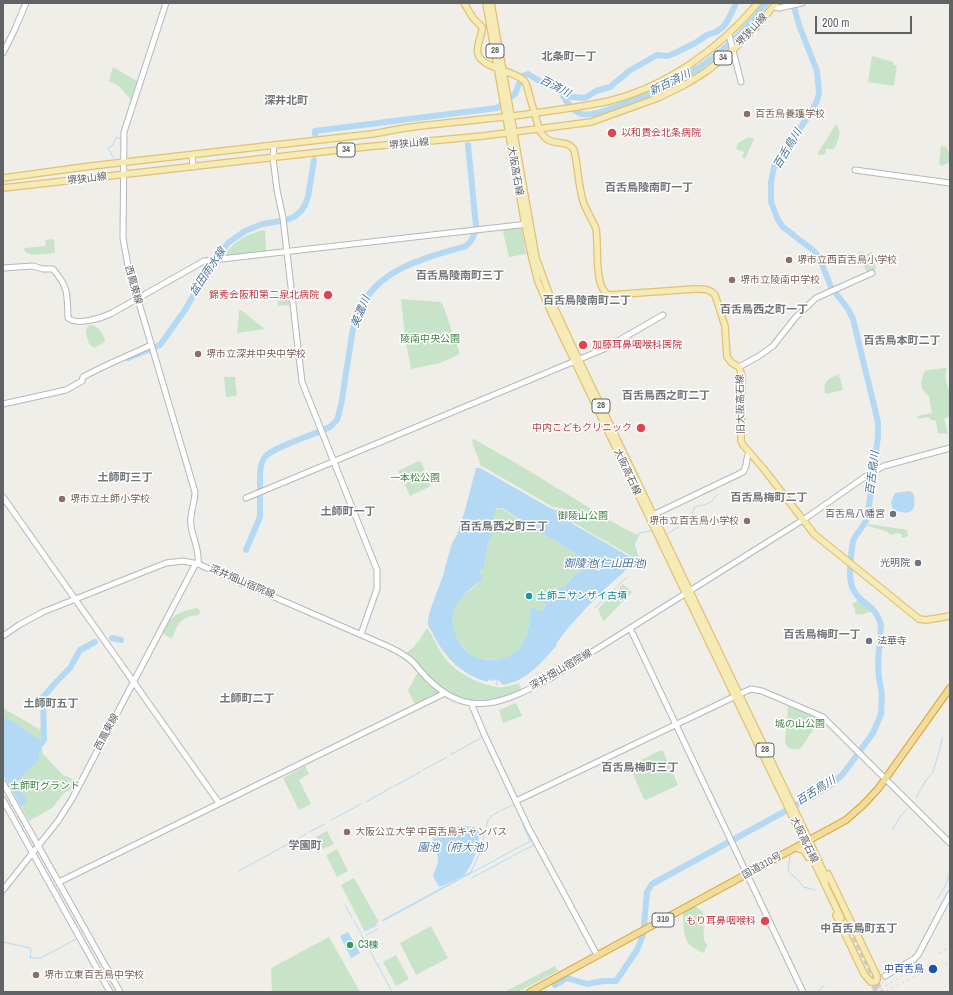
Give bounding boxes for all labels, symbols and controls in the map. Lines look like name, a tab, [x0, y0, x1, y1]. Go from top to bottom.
scale bar	[817, 8, 914, 34]
street label: 堺狭山線	[734, 11, 770, 49]
text: 200 m	[822, 15, 849, 31]
road number: 28	[486, 44, 504, 58]
district label: 北条町一丁	[542, 50, 596, 64]
road number: 34	[714, 51, 732, 65]
water label: 新百済川	[647, 67, 693, 99]
water label: 百済川	[537, 74, 573, 100]
district label: 深井北町	[264, 94, 308, 108]
place label: 百舌鳥養護学校	[755, 108, 825, 120]
marker: 百舌鳥養護学校	[742, 109, 752, 119]
marker: 以和貴会北条病院	[606, 127, 618, 139]
place label: 以和貴会北条病院	[621, 127, 701, 139]
water label: 百舌鳥川	[771, 127, 805, 171]
street label: 堺狭山線	[389, 136, 429, 152]
road number: 34	[337, 143, 355, 157]
street label: 大阪高石線	[505, 145, 525, 197]
street label: 堺狭山線	[66, 171, 108, 187]
district label: 百舌鳥陵南町一丁	[605, 181, 693, 195]
water label: 盆田雨水線	[187, 246, 229, 298]
place label: 堺市立西百舌鳥小学校	[797, 254, 897, 266]
marker: 堺市立西百舌鳥小学校	[784, 255, 794, 265]
street label: 西鳳東線	[122, 264, 144, 306]
district label: 百舌鳥陵南町三丁	[416, 269, 504, 283]
place label: 堺市立陵南中学校	[740, 274, 820, 286]
marker: 堺市立陵南中学校	[727, 275, 737, 285]
place label: 錦秀会阪和第二泉北病院	[209, 289, 319, 301]
marker: 錦秀会阪和第二泉北病院	[322, 289, 334, 301]
water label: 美濃川	[348, 294, 374, 330]
district label: 百舌鳥陵南町二丁	[543, 294, 631, 308]
district label: 百舌鳥西之町一丁	[720, 303, 808, 317]
park label: 陵南中央公園	[400, 333, 460, 345]
district label: 百舌鳥本町二丁	[864, 334, 940, 348]
marker: 加藤耳鼻咽喉科医院	[577, 339, 589, 351]
place label: 加藤耳鼻咽喉科医院	[592, 339, 682, 351]
place label: 堺市立深井中央中学校	[206, 348, 306, 360]
marker: 堺市立深井中央中学校	[193, 349, 203, 359]
street label: 旧大阪高石線	[734, 374, 748, 434]
district label: 百舌鳥西之町二丁	[622, 389, 710, 403]
road number: 28	[592, 399, 610, 413]
place label: 中内こどもクリニック	[532, 422, 632, 434]
marker: 中内こどもクリニック	[635, 422, 647, 434]
street label: 大阪高石線	[611, 447, 643, 497]
water label: 百舌鳥川	[864, 450, 882, 496]
district label: 土師町三丁	[98, 471, 152, 485]
park label: 一本松公園	[390, 472, 440, 484]
district label: 百舌鳥梅町二丁	[731, 491, 807, 505]
place label: 堺市立土師小学校	[70, 493, 150, 505]
marker: 堺市立土師小学校	[57, 494, 67, 504]
district label: 土師町一丁	[321, 505, 375, 519]
place label: 百舌鳥八幡宮	[825, 508, 885, 520]
marker: 百舌鳥八幡宮	[888, 509, 898, 519]
park label: 御陵山公園	[558, 510, 608, 522]
place label: 堺市立百舌鳥小学校	[649, 515, 739, 527]
marker: 堺市立百舌鳥小学校	[742, 516, 752, 526]
district label: 百舌鳥西之町三丁	[460, 520, 548, 534]
water label: 御陵池(仁山田池)	[563, 557, 647, 571]
place label: 光明院	[880, 557, 910, 569]
marker: 光明院	[913, 558, 923, 568]
street label: 深井畑山宿院線	[207, 563, 277, 601]
place label: 土師ニサンザイ古墳	[537, 590, 627, 602]
marker: 土師ニサンザイ古墳	[524, 591, 534, 601]
district label: 百舌鳥梅町一丁	[784, 628, 860, 642]
place label: 法華寺	[877, 635, 907, 647]
marker: 法華寺	[864, 636, 874, 646]
street label: 深井畑山宿院線	[528, 647, 594, 693]
district label: 土師町二丁	[220, 692, 274, 706]
district label: 土師町五丁	[24, 697, 78, 711]
street label: 西鳳東線	[92, 712, 122, 752]
park label: 城の山公園	[775, 718, 825, 730]
road number: 28	[756, 743, 774, 757]
district label: 百舌鳥梅町三丁	[602, 761, 678, 775]
water label: 百舌鳥川	[794, 774, 838, 808]
park label: 土師町グランド	[10, 780, 80, 792]
street label: 大阪高石線	[788, 815, 820, 865]
place label: 大阪公立大学 中百舌鳥キャンパス	[355, 826, 507, 838]
marker: 大阪公立大学 中百舌鳥キャンパス	[342, 827, 352, 837]
district label: 学園町	[289, 839, 321, 853]
water label: 園池（府大池）	[418, 841, 494, 855]
street label: 国道310号	[740, 850, 784, 882]
road number: 310	[652, 913, 674, 927]
place label: もり耳鼻咽喉科	[686, 915, 756, 927]
marker: もり耳鼻咽喉科	[759, 915, 771, 927]
district label: 中百舌鳥町五丁	[821, 922, 897, 936]
place label: C3棟	[358, 939, 378, 951]
marker: C3棟	[345, 940, 355, 950]
place label: 中百舌鳥	[884, 963, 924, 975]
marker: 中百舌鳥	[927, 963, 939, 975]
place label: 堺市立東百舌鳥中学校	[44, 969, 144, 981]
marker: 堺市立東百舌鳥中学校	[31, 970, 41, 980]

